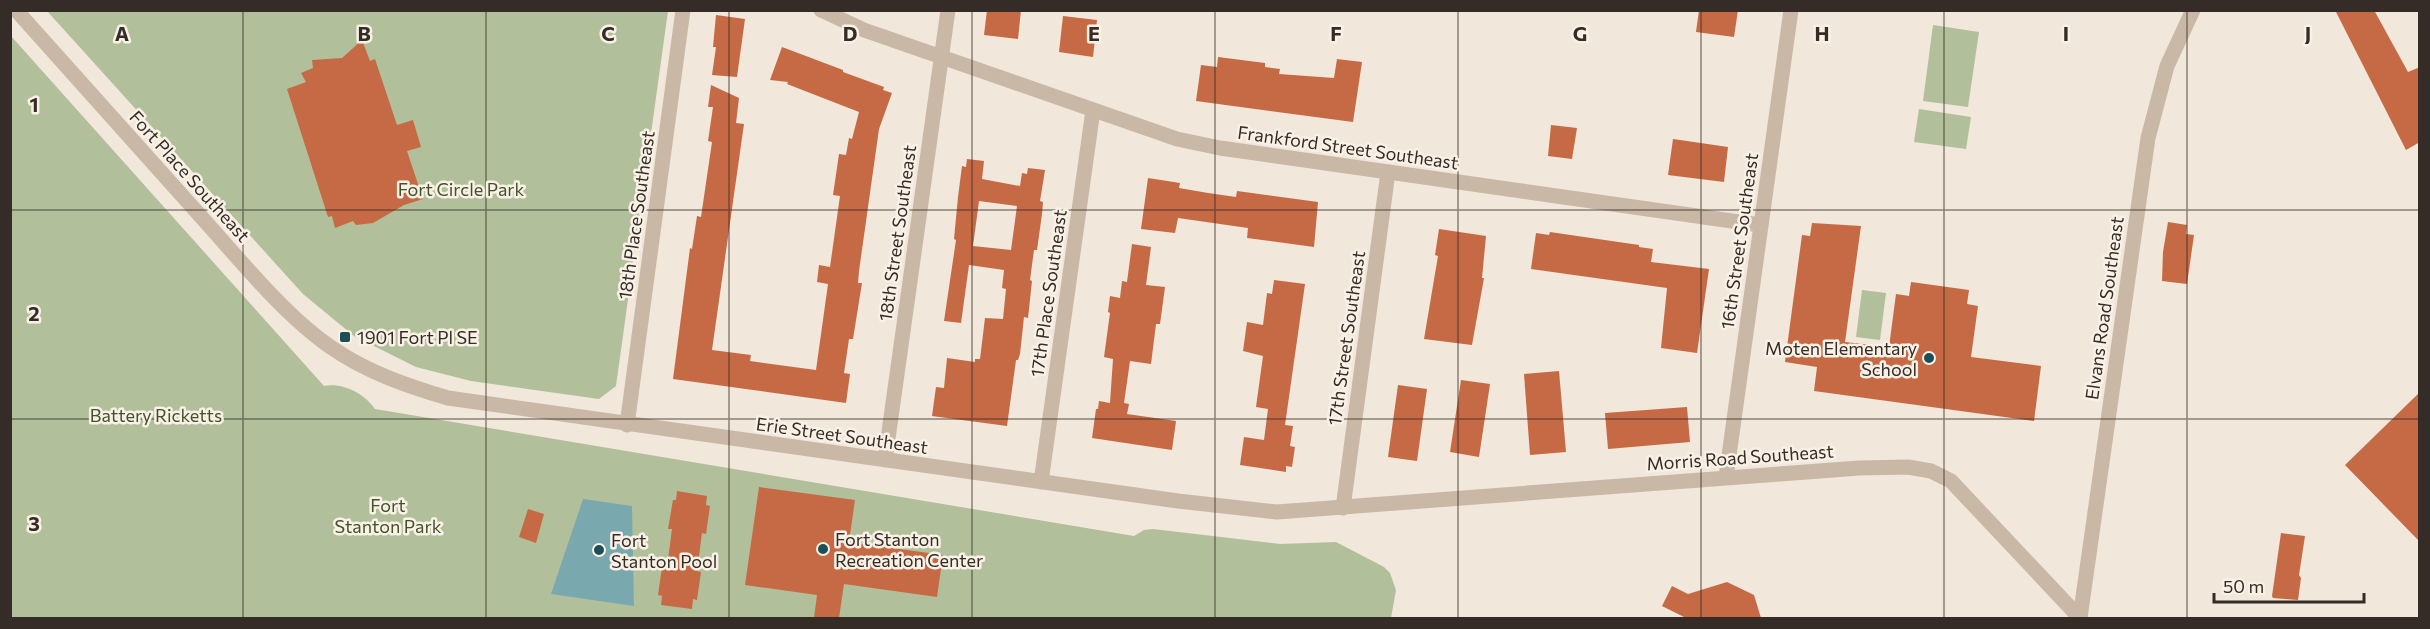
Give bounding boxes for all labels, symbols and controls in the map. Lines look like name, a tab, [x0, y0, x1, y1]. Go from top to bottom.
text: A	[115, 21, 129, 45]
text: B	[357, 21, 371, 45]
text: C	[601, 21, 615, 45]
text: D	[843, 21, 857, 45]
text: E	[1088, 21, 1100, 45]
text: F	[1330, 21, 1342, 45]
text: G	[1573, 21, 1587, 45]
text: H	[1815, 21, 1830, 45]
text: I	[2063, 21, 2069, 45]
text: J	[2305, 21, 2311, 45]
text: 1	[29, 92, 39, 116]
street label: Fort Place Southeast	[125, 106, 255, 246]
street label: Frankford Street Southeast	[1236, 121, 1460, 173]
street label: 18th Place Southeast	[613, 129, 659, 301]
street label: 18th Street Southeast	[874, 144, 920, 322]
street label: 16th Street Southeast	[1716, 152, 1762, 330]
park label: Fort Circle Park	[398, 178, 525, 200]
street label: 17th Place Southeast	[1025, 208, 1071, 378]
street label: Elvans Road Southeast	[2080, 215, 2128, 401]
street label: 17th Street Southeast	[1323, 249, 1369, 427]
text: 2	[28, 301, 40, 325]
place label: 1901 Fort Pl SE	[357, 326, 478, 348]
marker: 1901 Fort Pl SE	[338, 330, 352, 344]
place label: Moten Elementary School	[1765, 337, 1917, 380]
marker: Moten Elementary School	[1922, 351, 1936, 365]
park label: Battery Ricketts	[90, 404, 222, 426]
street label: Erie Street Southeast	[755, 412, 929, 458]
street label: Morris Road Southeast	[1646, 439, 1834, 475]
park label: Fort Stanton Park	[335, 494, 442, 537]
text: 3	[28, 511, 40, 535]
place label: Fort Stanton Recreation Center	[835, 528, 983, 571]
place label: Fort Stanton Pool	[611, 529, 717, 572]
marker: Fort Stanton Recreation Center	[816, 542, 830, 556]
marker: Fort Stanton Pool	[592, 543, 606, 557]
scale bar	[2214, 566, 2364, 604]
text: 50 m	[2223, 575, 2264, 597]

